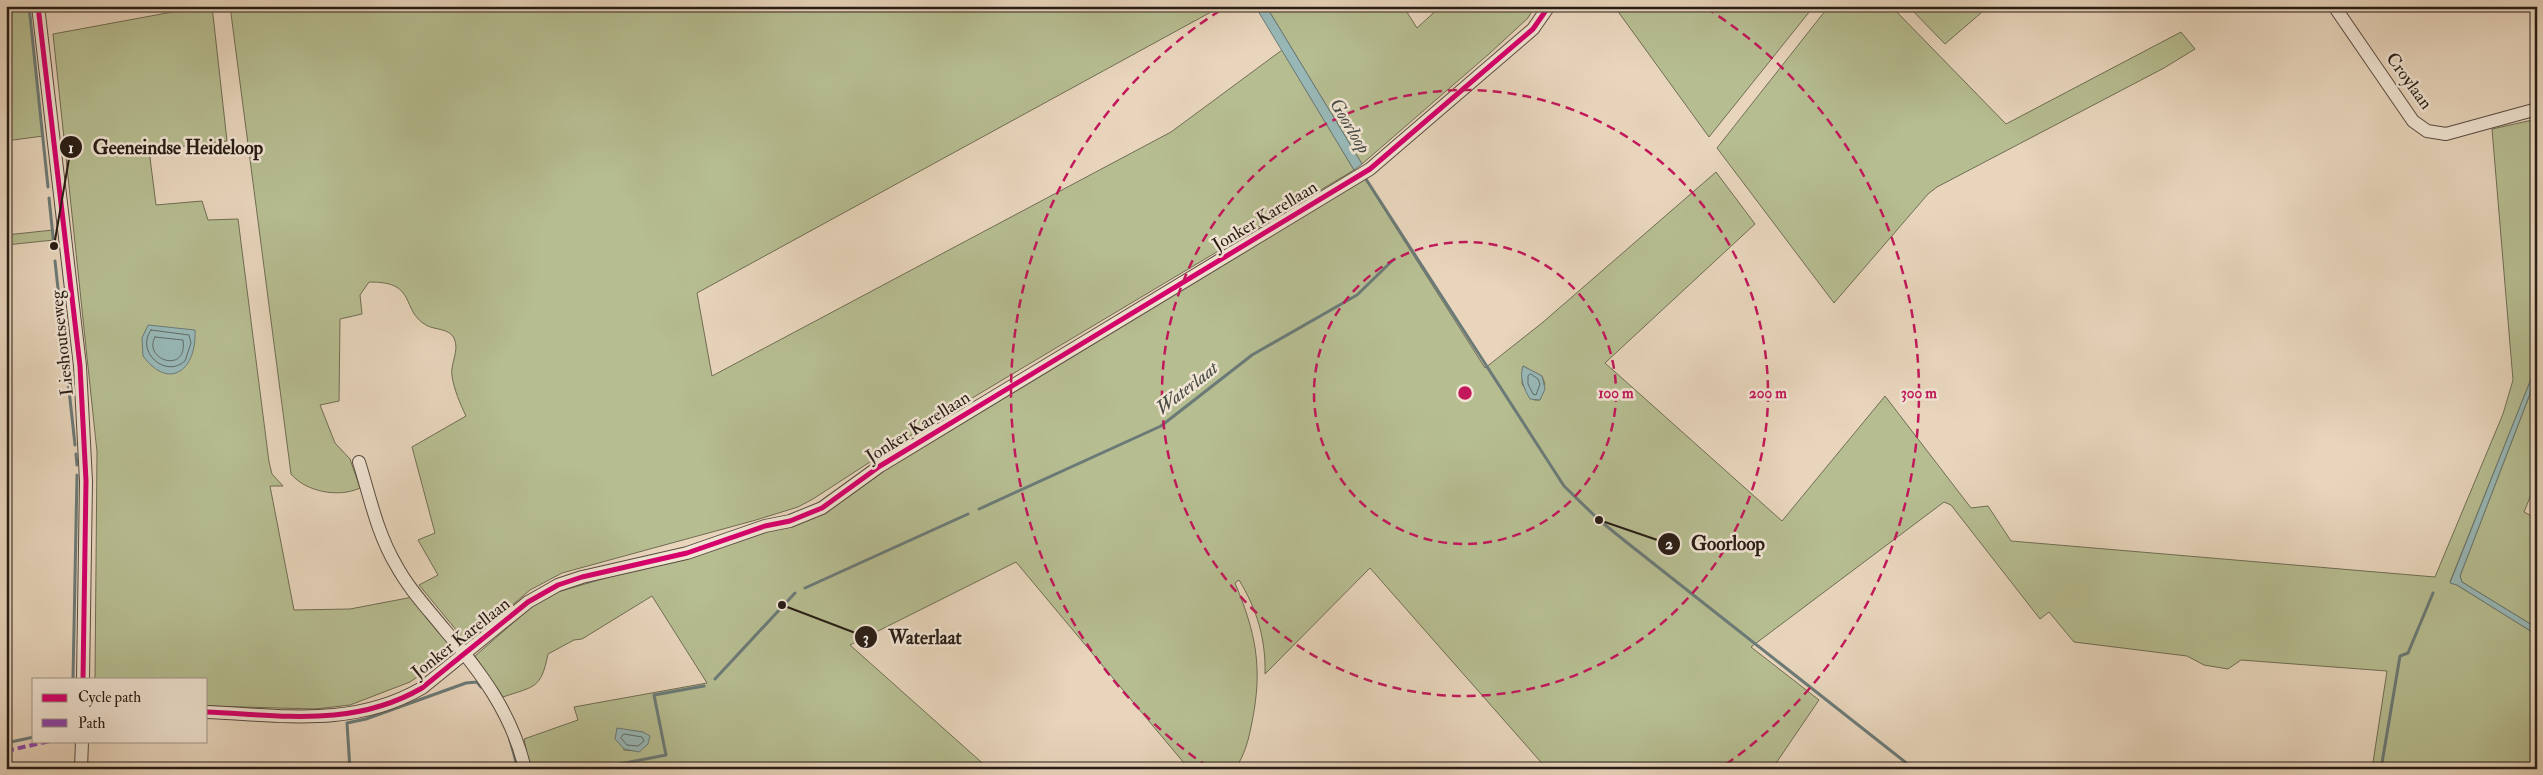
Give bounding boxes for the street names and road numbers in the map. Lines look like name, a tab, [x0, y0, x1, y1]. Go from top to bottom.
street label: Croylaan	[2381, 48, 2437, 114]
street label: Jonker Karellaan	[1207, 176, 1322, 257]
street label: Lieshoutseweg	[45, 288, 79, 397]
street label: Jonker Karellaan	[861, 386, 974, 469]
street label: Jonker Karellaan	[406, 592, 515, 684]

